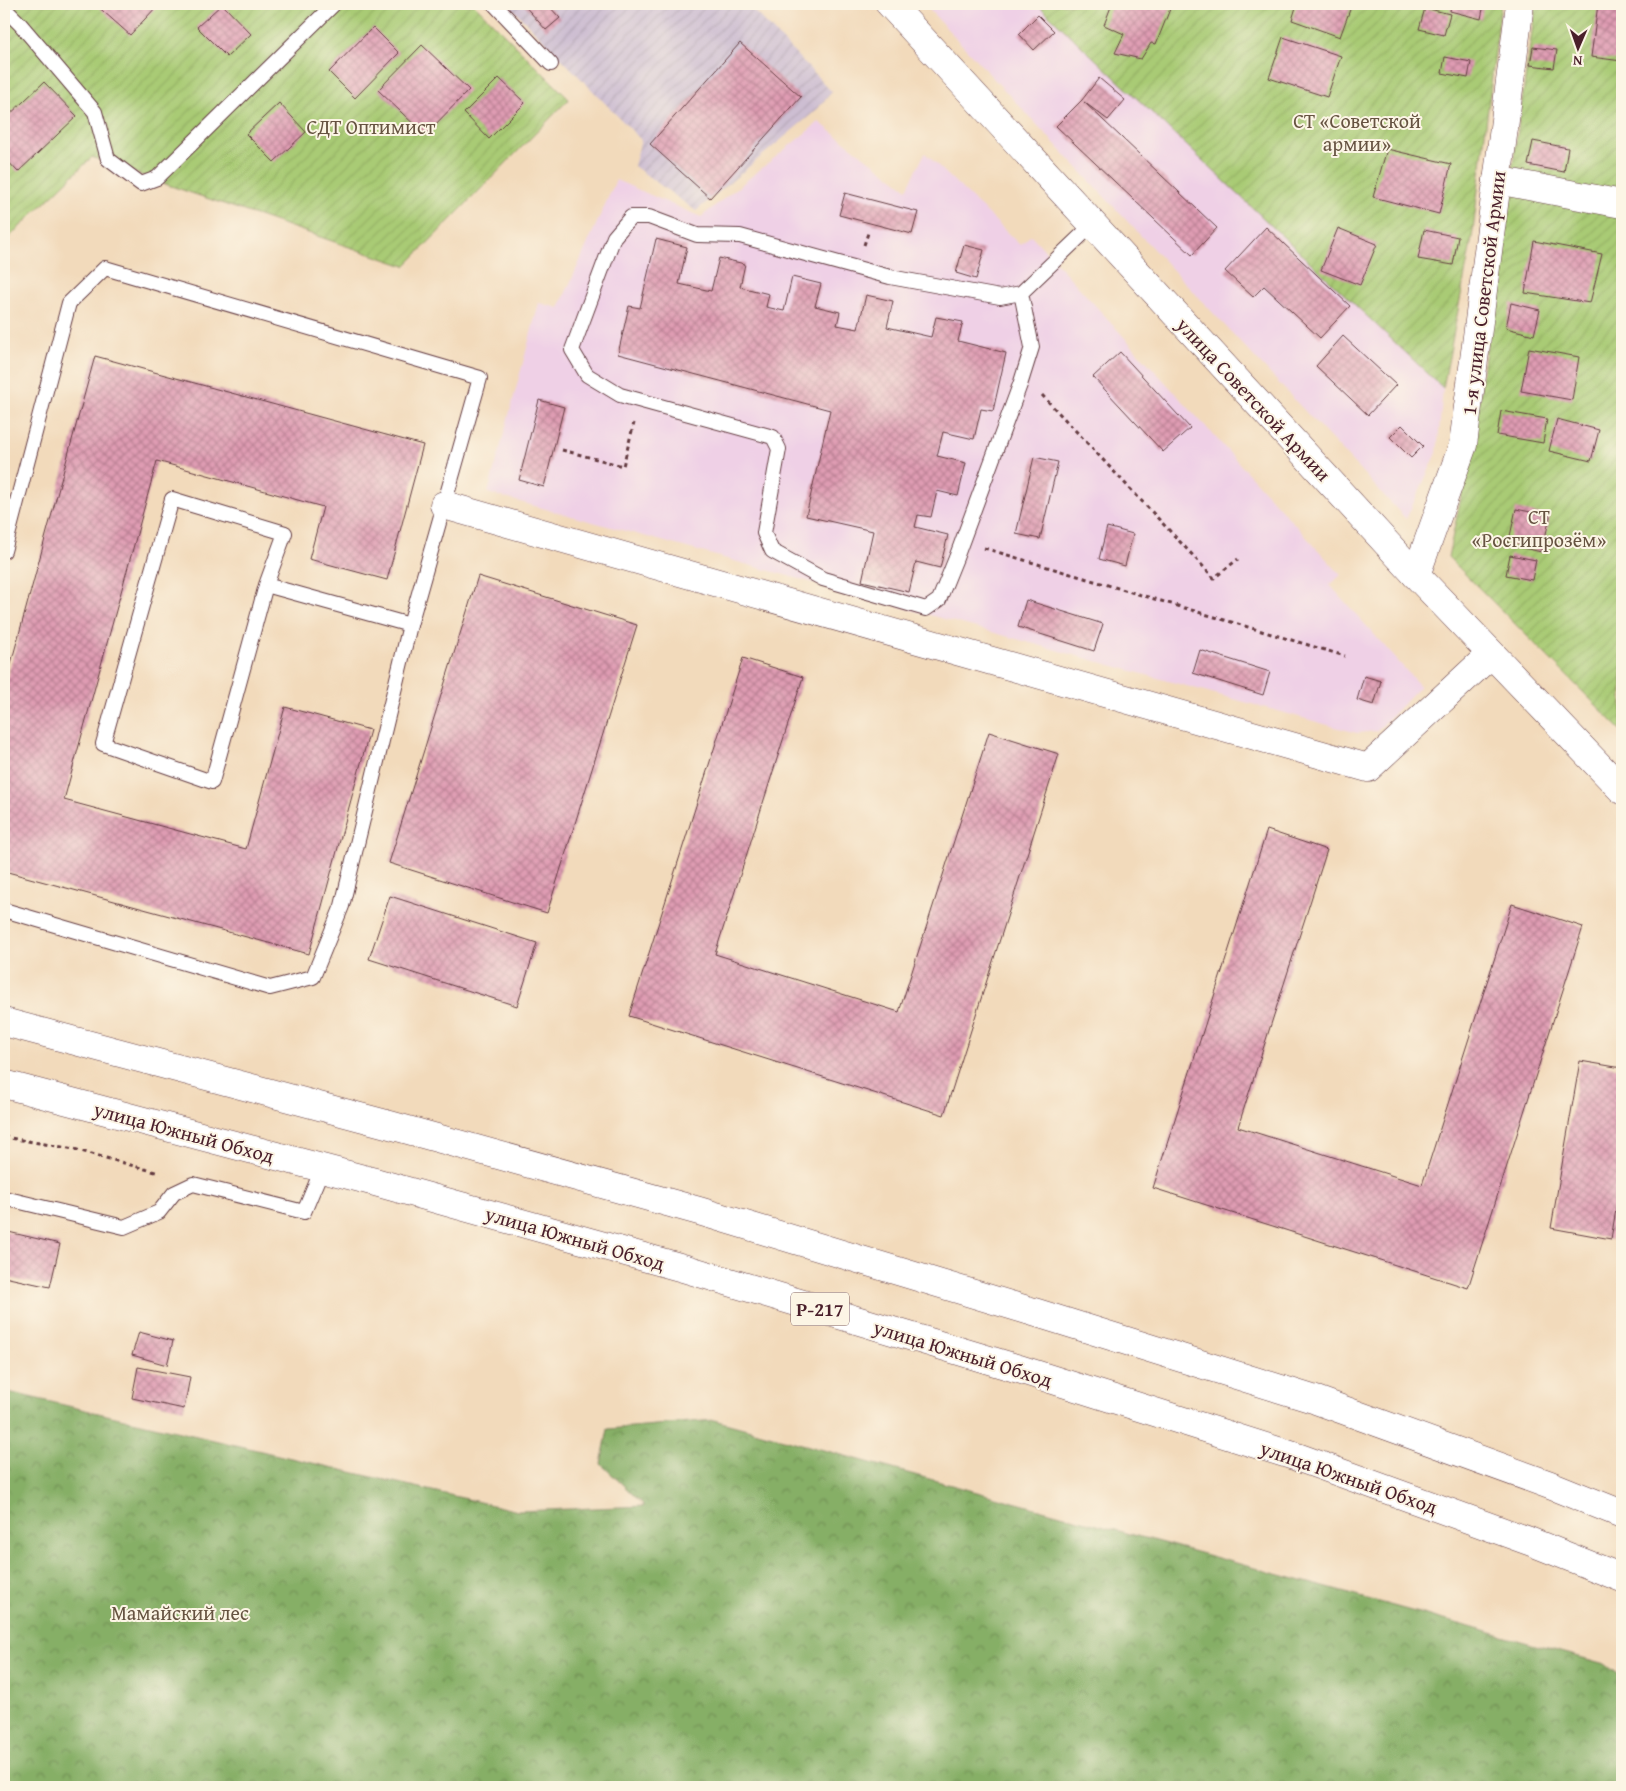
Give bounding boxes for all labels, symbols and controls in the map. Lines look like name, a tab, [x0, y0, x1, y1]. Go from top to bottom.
north arrow	[1554, 22, 1604, 72]
text: N	[1572, 51, 1583, 71]
park label: СТ «Советской армии»	[1293, 106, 1421, 158]
park label: СДТ Оптимист	[307, 112, 436, 141]
street label: 1-я улица Советской Армии	[1454, 169, 1512, 417]
street label: улица Советской Армии	[1169, 310, 1338, 488]
park label: СТ «Росгипрозём»	[1472, 502, 1606, 554]
street label: улица Южный Обход	[90, 1094, 278, 1170]
street label: улица Южный Обход	[481, 1198, 668, 1278]
road number: Р-217	[791, 1292, 849, 1326]
street label: улица Южный Обход	[869, 1312, 1056, 1394]
street label: улица Южный Обход	[1256, 1433, 1442, 1521]
park label: Мамайский лес	[111, 1598, 249, 1627]

